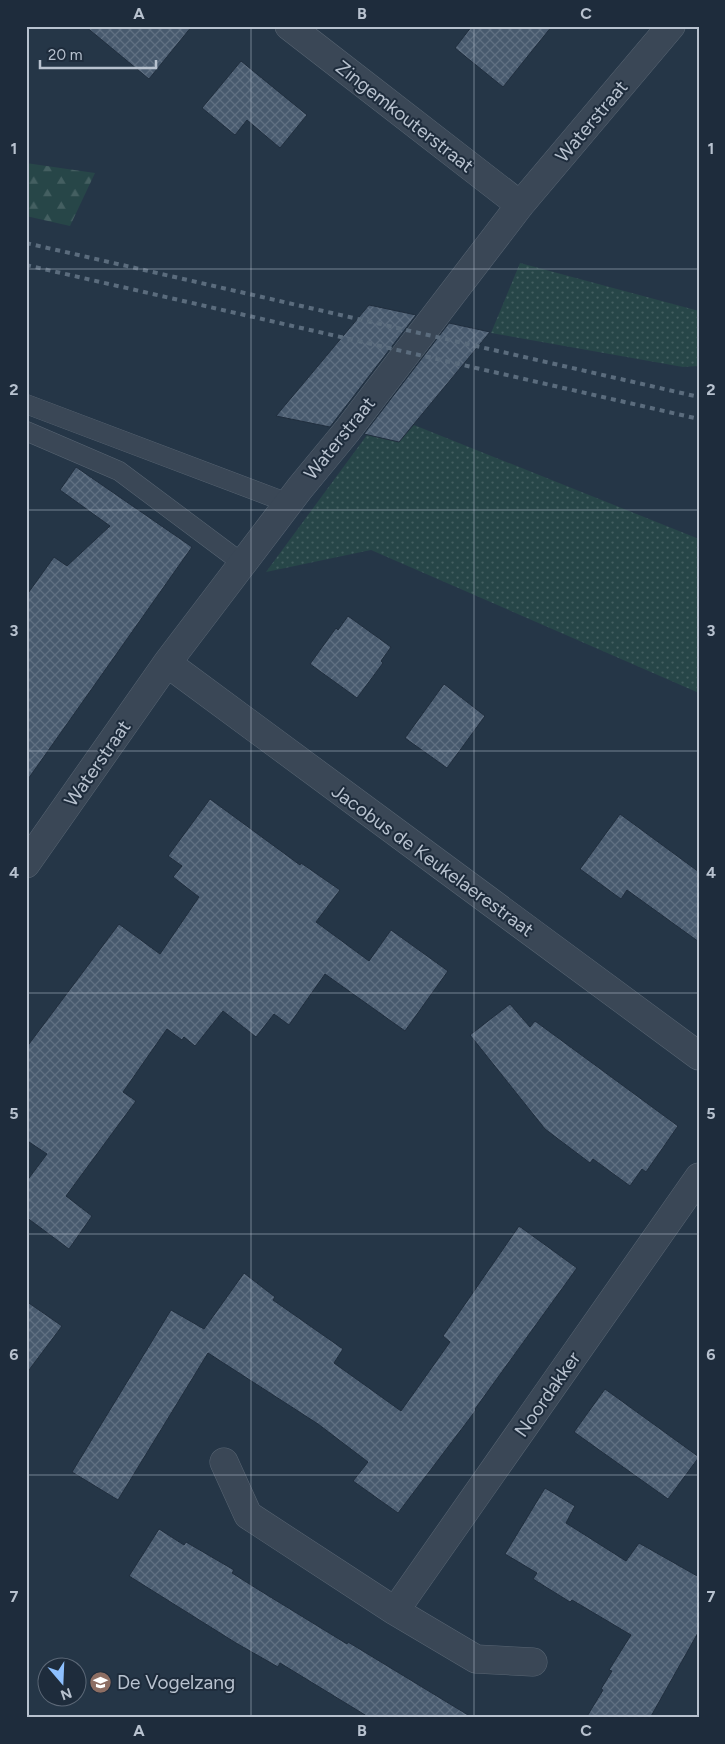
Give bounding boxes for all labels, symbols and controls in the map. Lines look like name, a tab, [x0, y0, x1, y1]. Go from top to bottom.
text: A	[133, 4, 145, 23]
text: B	[357, 4, 367, 23]
text: C	[580, 4, 592, 23]
scale bar	[40, 38, 156, 70]
text: 20 m	[48, 46, 82, 64]
street label: Zingemkouterstraat	[331, 55, 478, 177]
street label: Waterstraat	[550, 76, 632, 167]
text: 1	[11, 139, 17, 158]
text: 1	[708, 139, 714, 158]
text: 2	[9, 380, 19, 399]
text: 2	[706, 380, 716, 399]
street label: Waterstraat	[299, 392, 380, 484]
text: 3	[10, 621, 19, 640]
text: 3	[707, 621, 716, 640]
street label: Waterstraat	[59, 716, 136, 811]
street label: Jacobus de Keukelaerestraat	[327, 779, 538, 941]
text: 4	[9, 863, 19, 882]
text: 4	[706, 863, 716, 882]
text: 5	[9, 1104, 19, 1123]
text: 5	[706, 1104, 716, 1123]
text: 6	[9, 1345, 19, 1364]
text: 6	[706, 1345, 716, 1364]
street label: Noordakker	[510, 1347, 586, 1441]
text: 7	[10, 1587, 19, 1606]
text: 7	[707, 1587, 716, 1606]
north arrow	[38, 1656, 88, 1706]
school or university icon: De Vogelzang	[89, 1670, 113, 1694]
place label: De Vogelzang	[117, 1671, 235, 1694]
text: N	[58, 1684, 74, 1704]
text: A	[133, 1721, 145, 1740]
text: B	[357, 1721, 367, 1740]
text: C	[580, 1721, 592, 1740]

